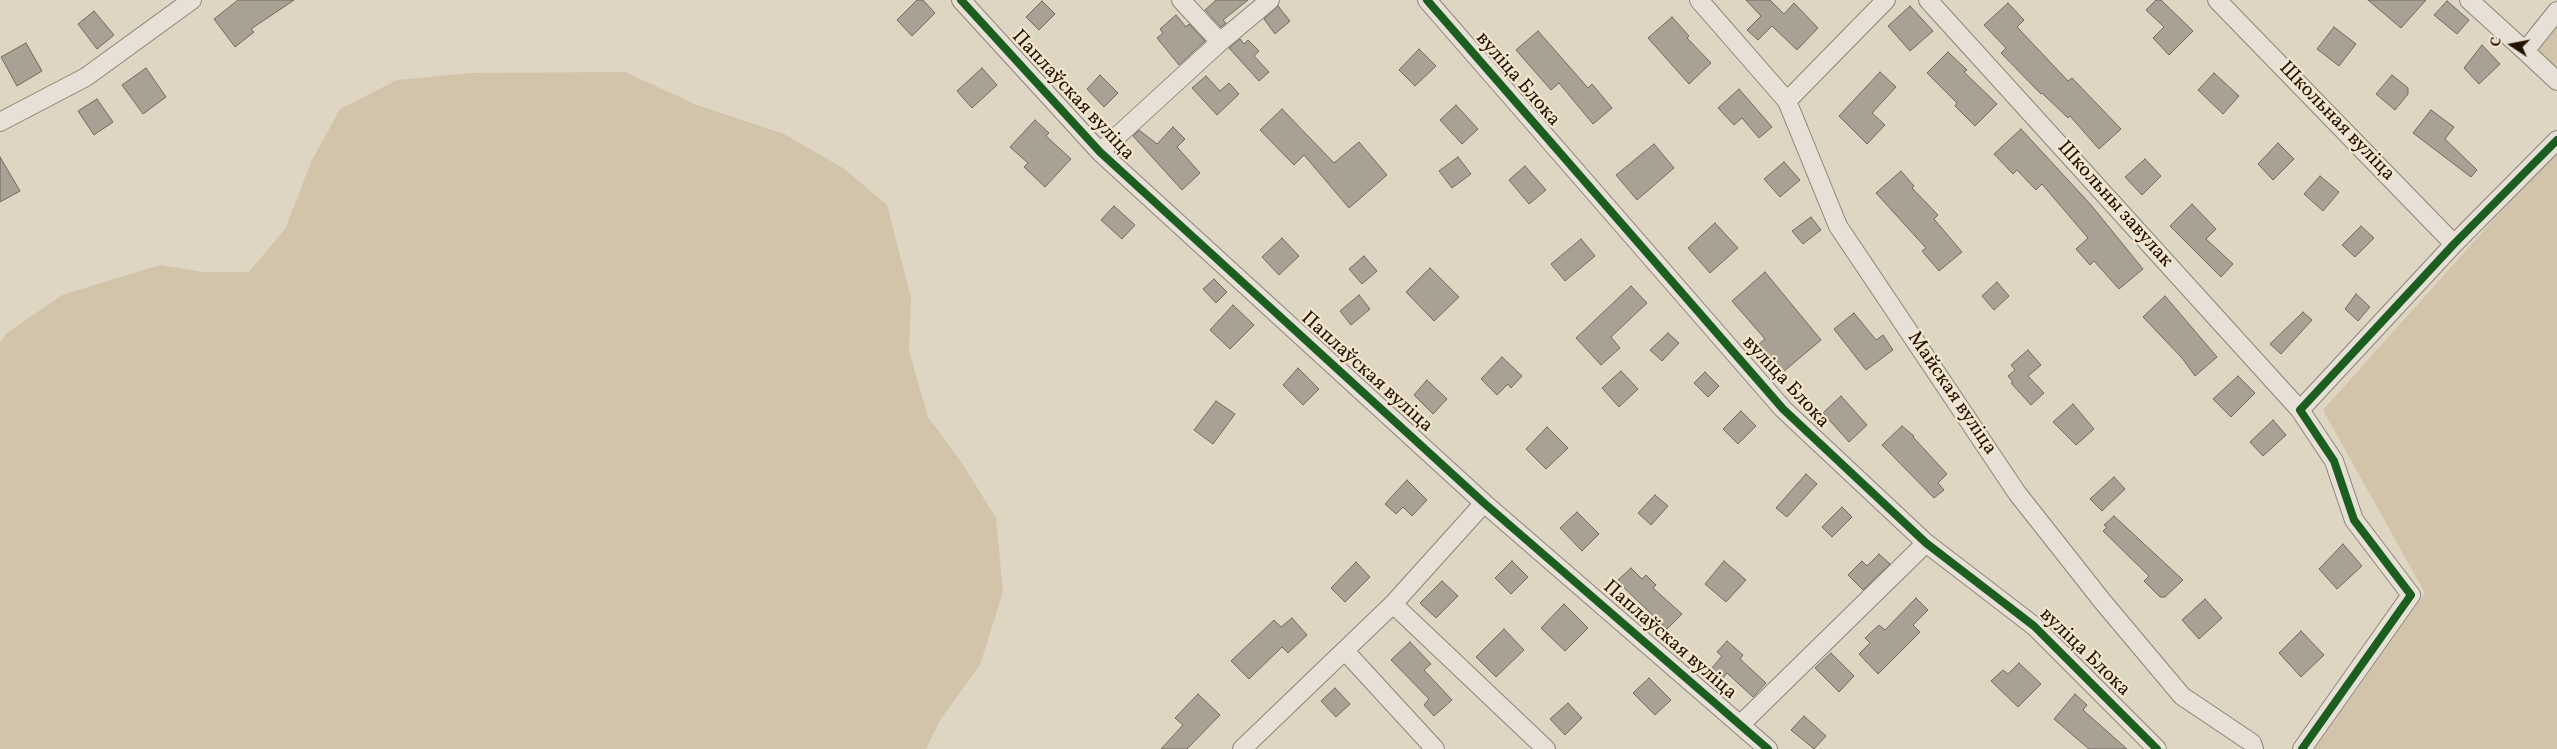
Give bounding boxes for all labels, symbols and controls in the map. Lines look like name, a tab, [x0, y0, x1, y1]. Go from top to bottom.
north arrow	[2487, 20, 2537, 70]
street label: Паплаўская вуліца	[1005, 26, 1139, 166]
street label: вуліца Блока	[1469, 28, 1565, 132]
text: С	[2487, 36, 2507, 48]
street label: Школьная вуліца	[2273, 57, 2399, 187]
street label: Школьны завулак	[2051, 137, 2177, 273]
street label: Паплаўская вуліца	[1295, 307, 1437, 439]
street label: Майская вуліца	[1901, 328, 2001, 460]
street label: вуліца Блока	[1736, 332, 1834, 434]
street label: Паплаўская вуліца	[1597, 576, 1741, 706]
street label: вуліца Блока	[2033, 604, 2135, 702]

